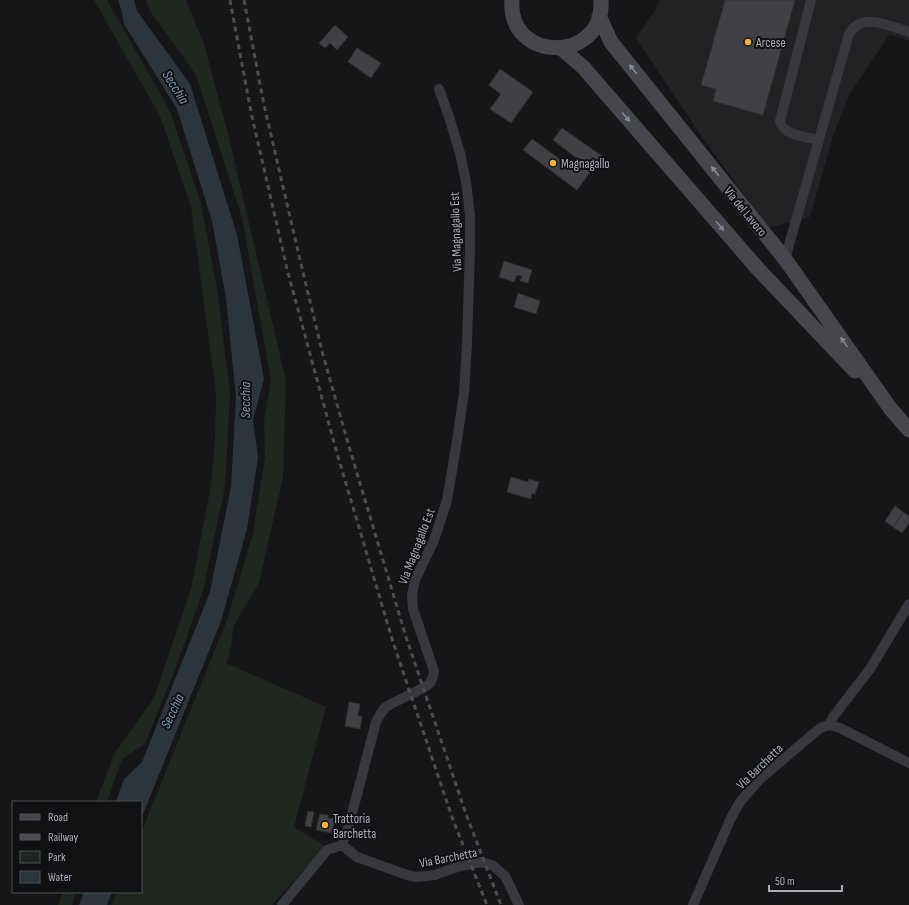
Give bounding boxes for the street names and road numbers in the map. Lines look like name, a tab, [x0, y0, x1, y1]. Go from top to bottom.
street label: Via del Lavoro	[720, 183, 770, 240]
street label: Via Magnagallo Est	[447, 192, 465, 272]
street label: Via Magnagallo Est	[395, 506, 439, 587]
street label: Via Barchetta	[733, 741, 786, 793]
street label: Via Barchetta	[418, 845, 478, 871]

